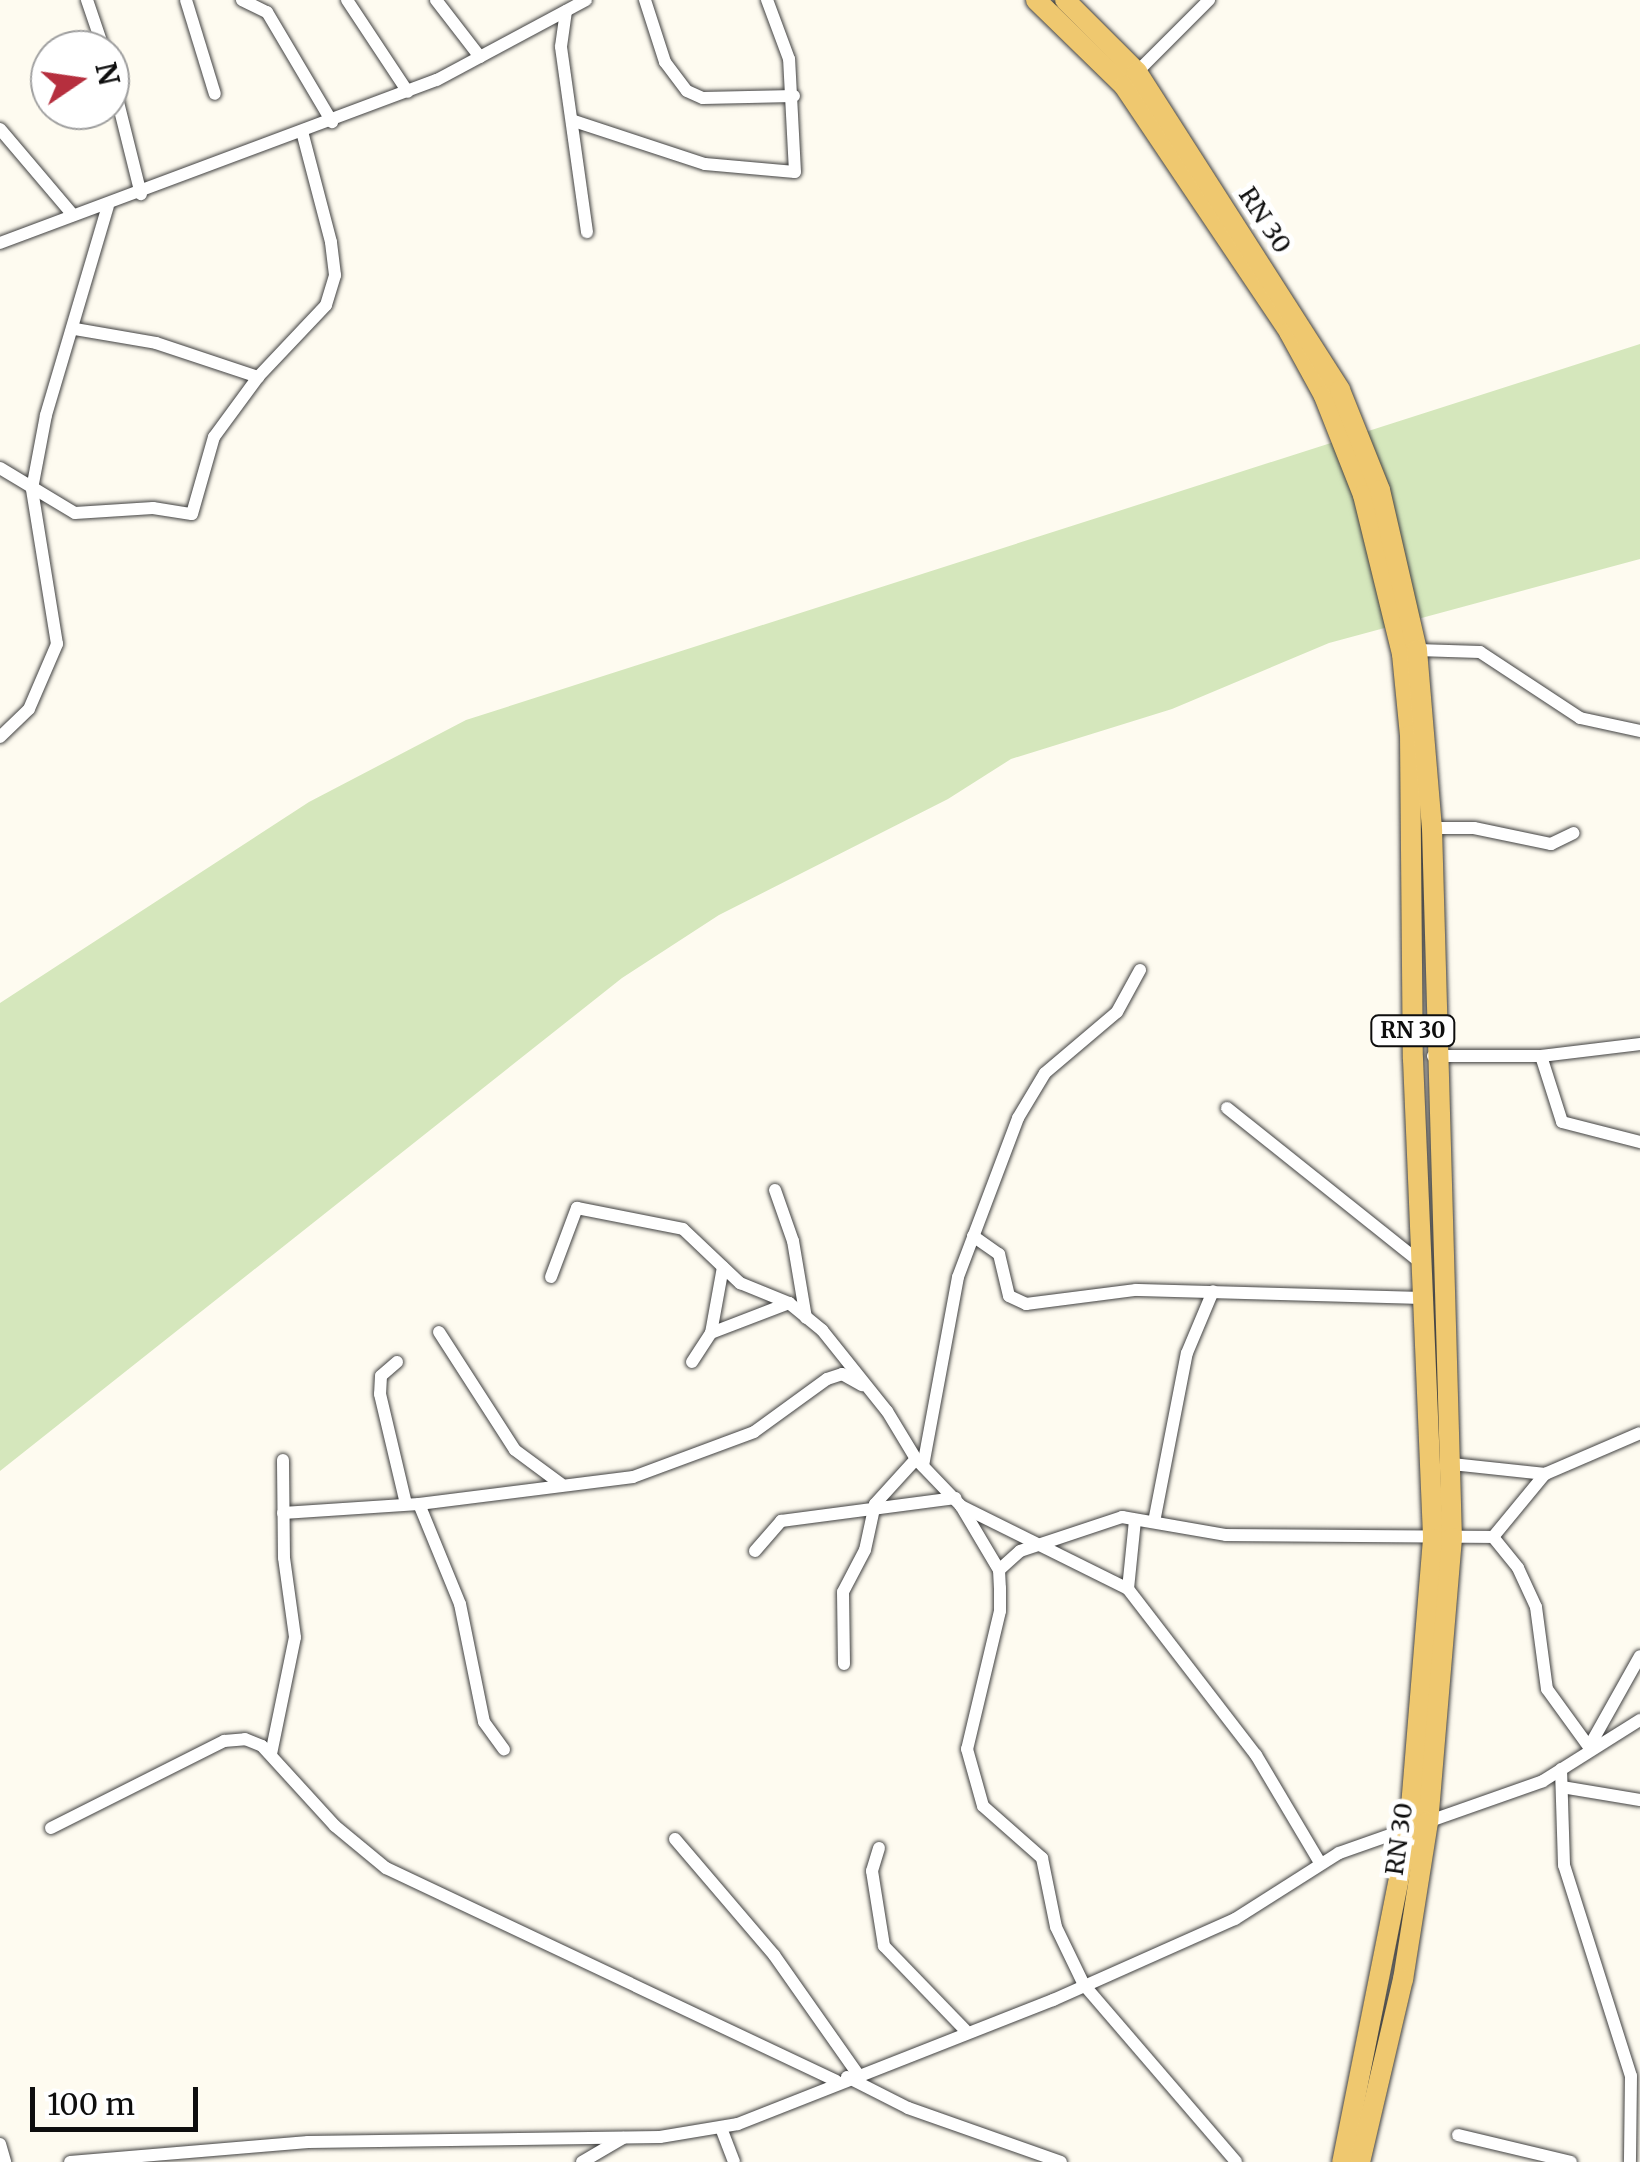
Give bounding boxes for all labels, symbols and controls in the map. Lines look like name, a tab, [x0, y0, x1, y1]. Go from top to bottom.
north arrow	[30, 30, 130, 130]
text: N	[87, 59, 127, 89]
street label: RN 30	[1233, 181, 1297, 259]
road number: RN 30	[1368, 1014, 1458, 1048]
street label: RN 30	[1379, 1801, 1419, 1877]
scale bar	[35, 2067, 202, 2129]
text: 100 m	[47, 2085, 135, 2123]

